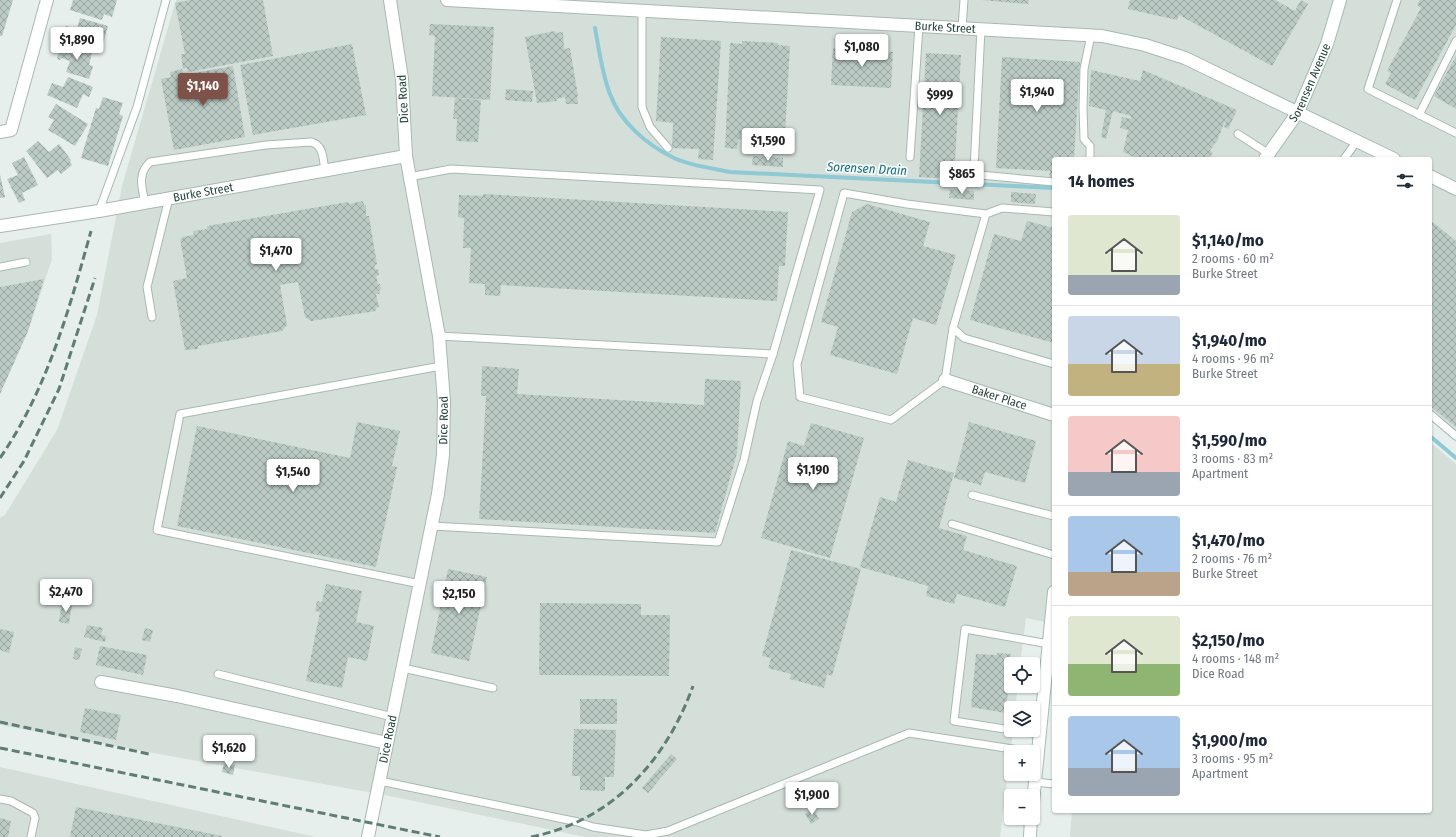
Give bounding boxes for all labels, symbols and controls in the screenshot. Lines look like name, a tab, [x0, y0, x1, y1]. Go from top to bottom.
street label: Burke Street	[914, 19, 976, 36]
pin: $1,890	[44, 27, 110, 61]
text: $1,890	[60, 32, 94, 47]
pin: $1,080	[829, 34, 895, 68]
text: $1,080	[844, 39, 880, 54]
street label: Sorensen Avenue	[1286, 41, 1333, 125]
pin: $1,140	[170, 73, 236, 107]
street label: Dice Road	[395, 74, 411, 124]
text: $1,140	[187, 78, 219, 93]
pin: $1,940	[1004, 79, 1070, 113]
pin: $999	[916, 82, 964, 116]
text: $1,940	[1020, 84, 1054, 99]
text: $999	[927, 87, 953, 102]
pin: $1,590	[735, 128, 801, 162]
text: $1,590	[751, 133, 785, 148]
water label: Sorensen Drain	[826, 159, 908, 178]
pin: $865	[938, 161, 986, 195]
text: $865	[949, 166, 975, 181]
icon: filters	[1394, 170, 1416, 192]
text: 14 homes	[1068, 171, 1135, 192]
street label: Burke Street	[172, 180, 234, 205]
text: $1,140/mo	[1192, 230, 1264, 251]
icon: home	[1100, 231, 1148, 279]
pin: $1,470	[243, 238, 309, 272]
text: $1,470	[259, 243, 293, 258]
text: 2 rooms · 60 m²	[1192, 251, 1274, 266]
text: Burke Street	[1192, 266, 1258, 281]
text: $1,940/mo	[1192, 330, 1267, 351]
icon: home	[1100, 332, 1148, 380]
text: 4 rooms · 96 m²	[1192, 351, 1274, 366]
text: Burke Street	[1192, 366, 1258, 381]
street label: Baker Place	[970, 382, 1029, 413]
street label: Dice Road	[436, 396, 451, 445]
text: $1,590/mo	[1192, 430, 1267, 451]
icon: home	[1100, 432, 1148, 480]
text: 3 rooms · 83 m²	[1192, 451, 1273, 466]
pin: $1,190	[780, 457, 846, 491]
pin: $1,540	[260, 459, 326, 493]
text: $1,190	[797, 462, 829, 477]
text: $1,540	[276, 464, 310, 479]
text: Apartment	[1192, 466, 1248, 481]
text: $1,470/mo	[1192, 530, 1265, 551]
icon: home	[1100, 532, 1148, 580]
text: 2 rooms · 76 m²	[1192, 551, 1272, 566]
text: Burke Street	[1192, 566, 1258, 581]
pin: $2,470	[33, 579, 99, 613]
pin: $2,150	[426, 581, 492, 615]
text: $2,470	[49, 584, 83, 599]
text: $2,150	[443, 586, 475, 601]
text: $2,150/mo	[1192, 630, 1265, 651]
icon: home	[1100, 632, 1148, 680]
text: 4 rooms · 148 m²	[1192, 651, 1279, 666]
map controls	[1004, 657, 1040, 825]
button: locate	[1004, 657, 1040, 693]
text: Dice Road	[1192, 666, 1245, 681]
button: layers	[1004, 701, 1040, 737]
street label: Dice Road	[376, 714, 400, 764]
text: $1,900/mo	[1192, 730, 1267, 751]
icon: home	[1100, 732, 1148, 780]
pin: $1,620	[196, 735, 262, 769]
text: $1,620	[212, 740, 246, 755]
button: +	[1004, 745, 1040, 781]
text: 3 rooms · 95 m²	[1192, 751, 1273, 766]
text: Apartment	[1192, 766, 1248, 781]
pin: $1,900	[779, 782, 845, 816]
text: $1,900	[794, 787, 830, 802]
button: −	[1004, 789, 1040, 825]

